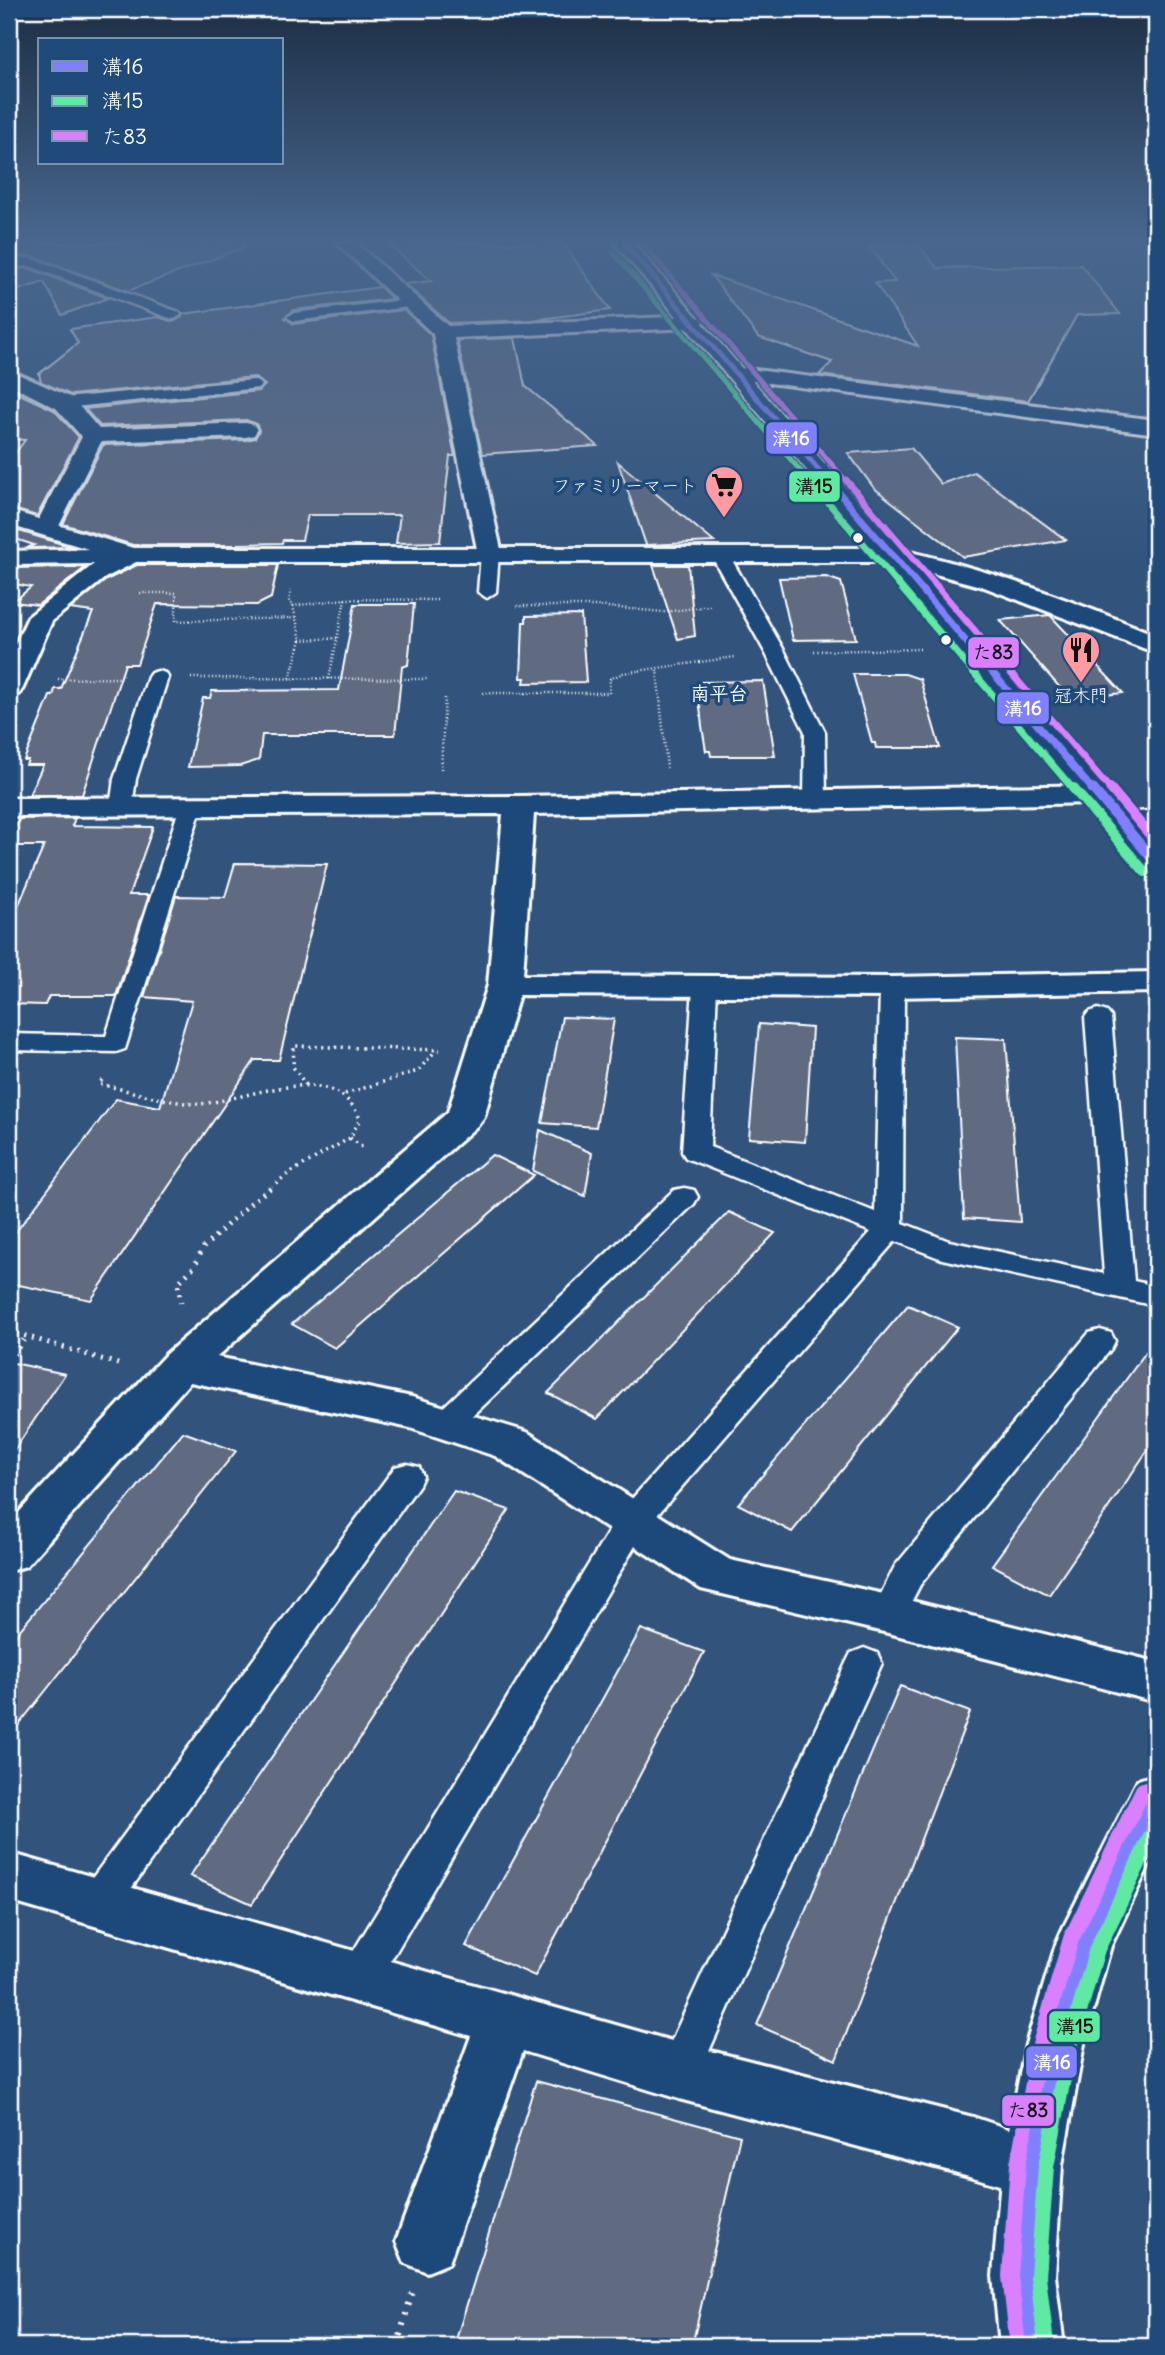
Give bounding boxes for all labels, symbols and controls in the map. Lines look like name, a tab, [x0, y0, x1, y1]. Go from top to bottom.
legend	[38, 38, 284, 164]
text: 溝16	[102, 53, 143, 80]
text: 溝15	[102, 87, 143, 114]
text: た83	[102, 123, 147, 150]
line badge: 溝16	[765, 421, 818, 455]
text: 溝16	[772, 426, 810, 450]
supermarket icon: ファミリーマート	[703, 464, 745, 519]
line badge: 溝15	[788, 470, 841, 503]
place label: ファミリーマート	[553, 474, 697, 497]
text: 溝15	[795, 474, 833, 498]
unlabelled marker	[851, 531, 865, 545]
restaurant icon: 冠木門	[1060, 629, 1102, 684]
unlabelled marker	[939, 633, 953, 647]
line badge: た83	[967, 636, 1020, 669]
text: た83	[973, 640, 1013, 664]
district label: 南平台	[690, 681, 748, 705]
place label: 冠木門	[1054, 684, 1108, 707]
line badge: 溝16	[996, 691, 1050, 725]
text: 溝16	[1004, 696, 1042, 720]
line badge: 溝15	[1048, 2010, 1101, 2043]
text: 溝15	[1056, 2014, 1094, 2038]
line badge: 溝16	[1025, 2045, 1078, 2079]
text: 溝16	[1033, 2050, 1071, 2074]
line badge: た83	[1001, 2094, 1055, 2127]
text: た83	[1008, 2098, 1048, 2122]

